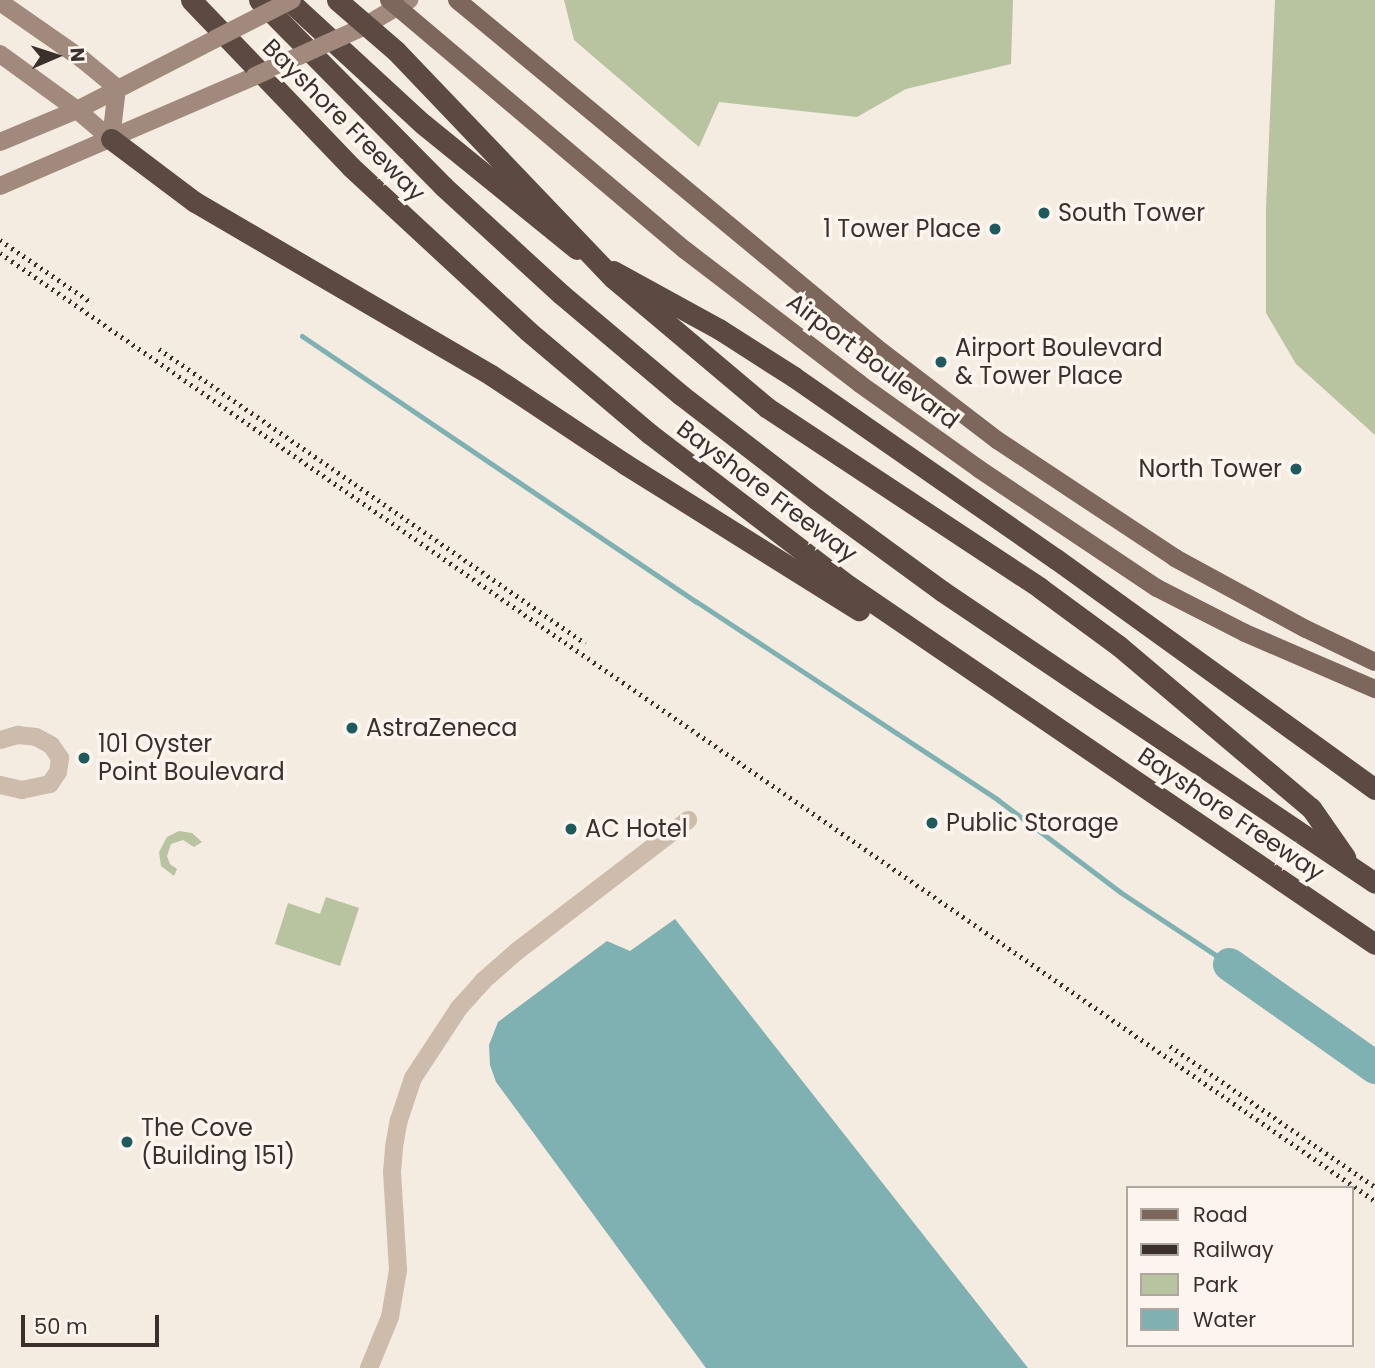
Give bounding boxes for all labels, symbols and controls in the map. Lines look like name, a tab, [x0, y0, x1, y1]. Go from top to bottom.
north arrow	[21, 21, 91, 91]
street label: Bayshore Freeway	[257, 33, 431, 207]
text: N	[64, 47, 91, 63]
place label: South Tower	[1058, 199, 1205, 227]
marker: South Tower	[1036, 205, 1052, 221]
place label: 1 Tower Place	[823, 215, 981, 243]
marker: 1 Tower Place	[987, 221, 1003, 237]
street label: Airport Boulevard	[781, 287, 965, 435]
place label: Airport Boulevard & Tower Place	[955, 334, 1163, 390]
marker: Airport Boulevard & Tower Place	[933, 354, 949, 370]
street label: Bayshore Freeway	[671, 414, 863, 568]
place label: North Tower	[1138, 455, 1282, 483]
marker: North Tower	[1288, 461, 1304, 477]
place label: AstraZeneca	[366, 714, 518, 742]
marker: AstraZeneca	[344, 720, 360, 736]
place label: 101 Oyster Point Boulevard	[98, 730, 285, 786]
street label: Bayshore Freeway	[1133, 741, 1329, 887]
marker: 101 Oyster Point Boulevard	[76, 750, 92, 766]
place label: Public Storage	[946, 809, 1119, 837]
place label: AC Hotel	[585, 815, 688, 843]
marker: Public Storage	[924, 815, 940, 831]
marker: AC Hotel	[563, 821, 579, 837]
place label: The Cove (Building 151)	[141, 1114, 295, 1170]
marker: The Cove (Building 151)	[119, 1134, 135, 1150]
legend	[1126, 1186, 1354, 1347]
text: Road	[1193, 1200, 1248, 1229]
text: Railway	[1193, 1235, 1274, 1264]
text: Park	[1193, 1270, 1238, 1299]
scale bar	[24, 1302, 163, 1346]
text: Water	[1193, 1305, 1256, 1334]
text: 50 m	[34, 1312, 88, 1341]

